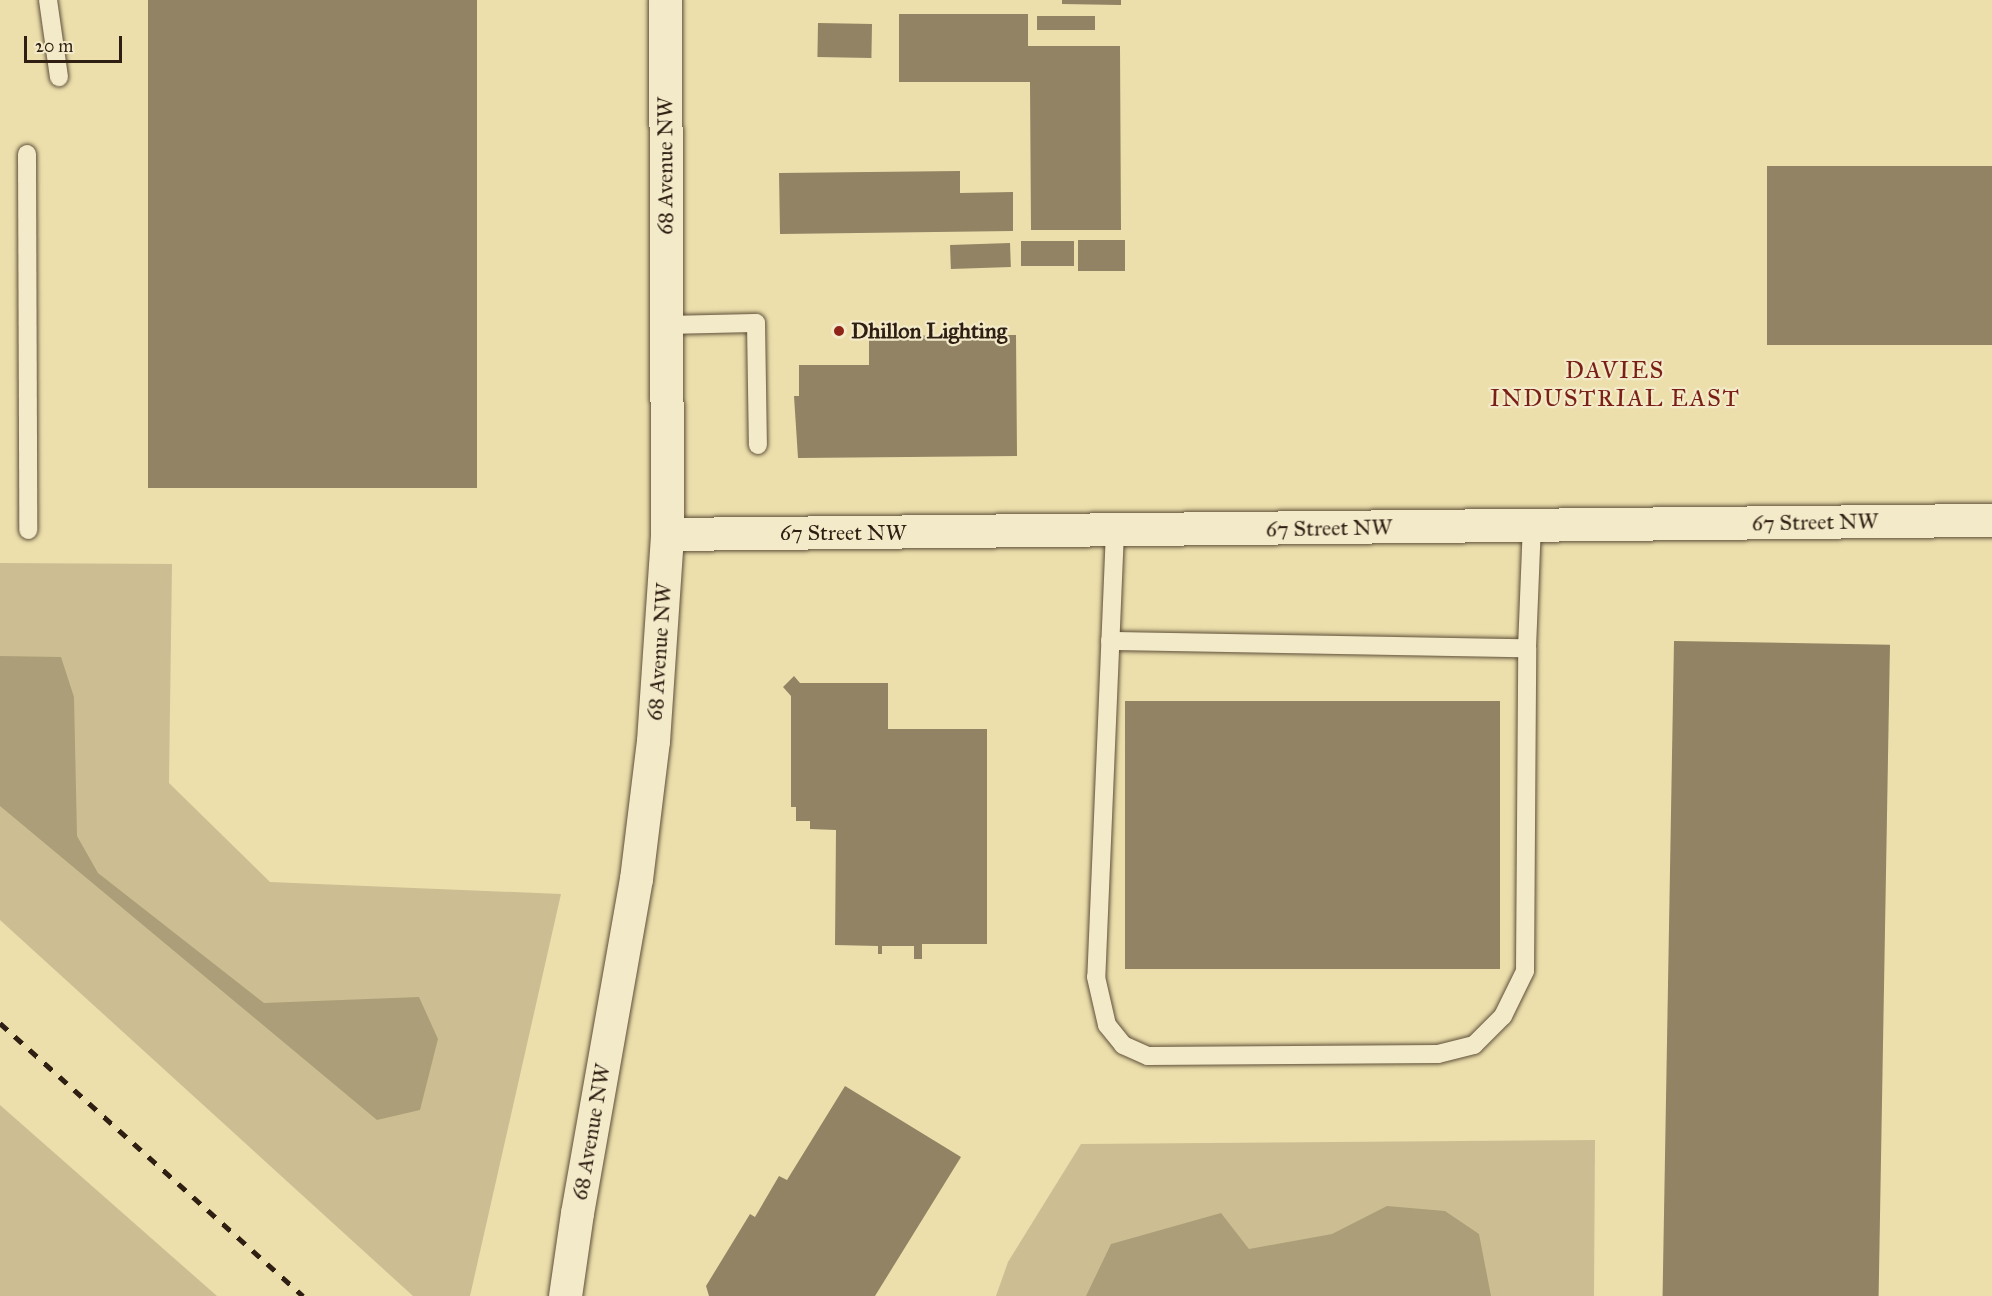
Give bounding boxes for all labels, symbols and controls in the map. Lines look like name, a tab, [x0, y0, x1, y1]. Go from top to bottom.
scale bar	[27, 24, 124, 62]
text: 20 m	[35, 35, 73, 57]
street label: 68 Avenue NW	[652, 97, 678, 235]
place label: Dhillon Lighting	[851, 318, 1007, 344]
marker: Dhillon Lighting	[832, 324, 846, 338]
district label: DAVIES INDUSTRIAL EAST	[1490, 357, 1740, 413]
street label: 67 Street NW	[1751, 508, 1879, 536]
street label: 67 Street NW	[1265, 514, 1393, 542]
street label: 67 Street NW	[780, 520, 906, 546]
street label: 68 Avenue NW	[641, 582, 677, 722]
street label: 68 Avenue NW	[566, 1062, 616, 1202]

